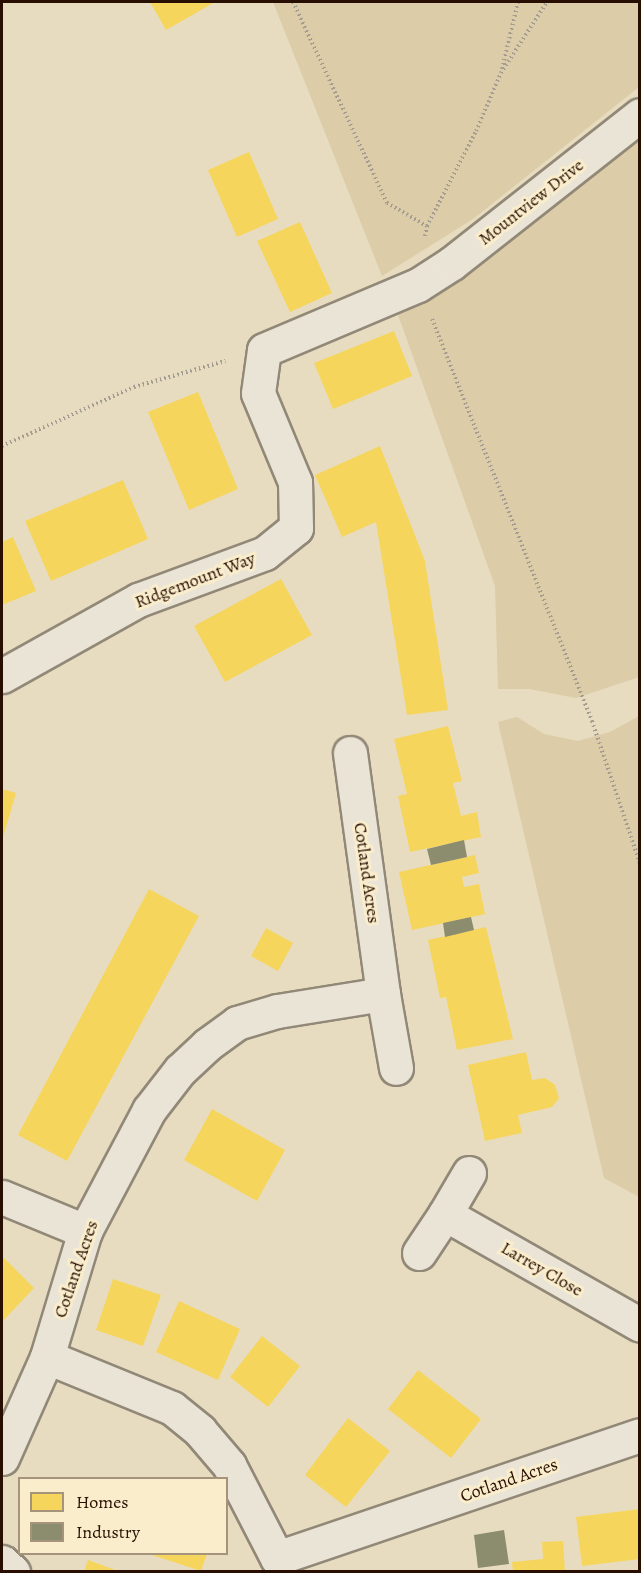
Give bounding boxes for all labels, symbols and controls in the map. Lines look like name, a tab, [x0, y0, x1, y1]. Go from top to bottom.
street label: Mountview Drive	[474, 154, 588, 250]
street label: Ridgemount Way	[132, 547, 258, 613]
street label: Cotland Acres	[349, 821, 385, 925]
street label: Cotland Acres	[49, 1217, 103, 1321]
street label: Larrey Close	[497, 1237, 587, 1301]
street label: Cotland Acres	[457, 1453, 561, 1507]
legend	[18, 1477, 228, 1555]
text: Homes	[76, 1490, 128, 1514]
text: Industry	[76, 1520, 140, 1544]

